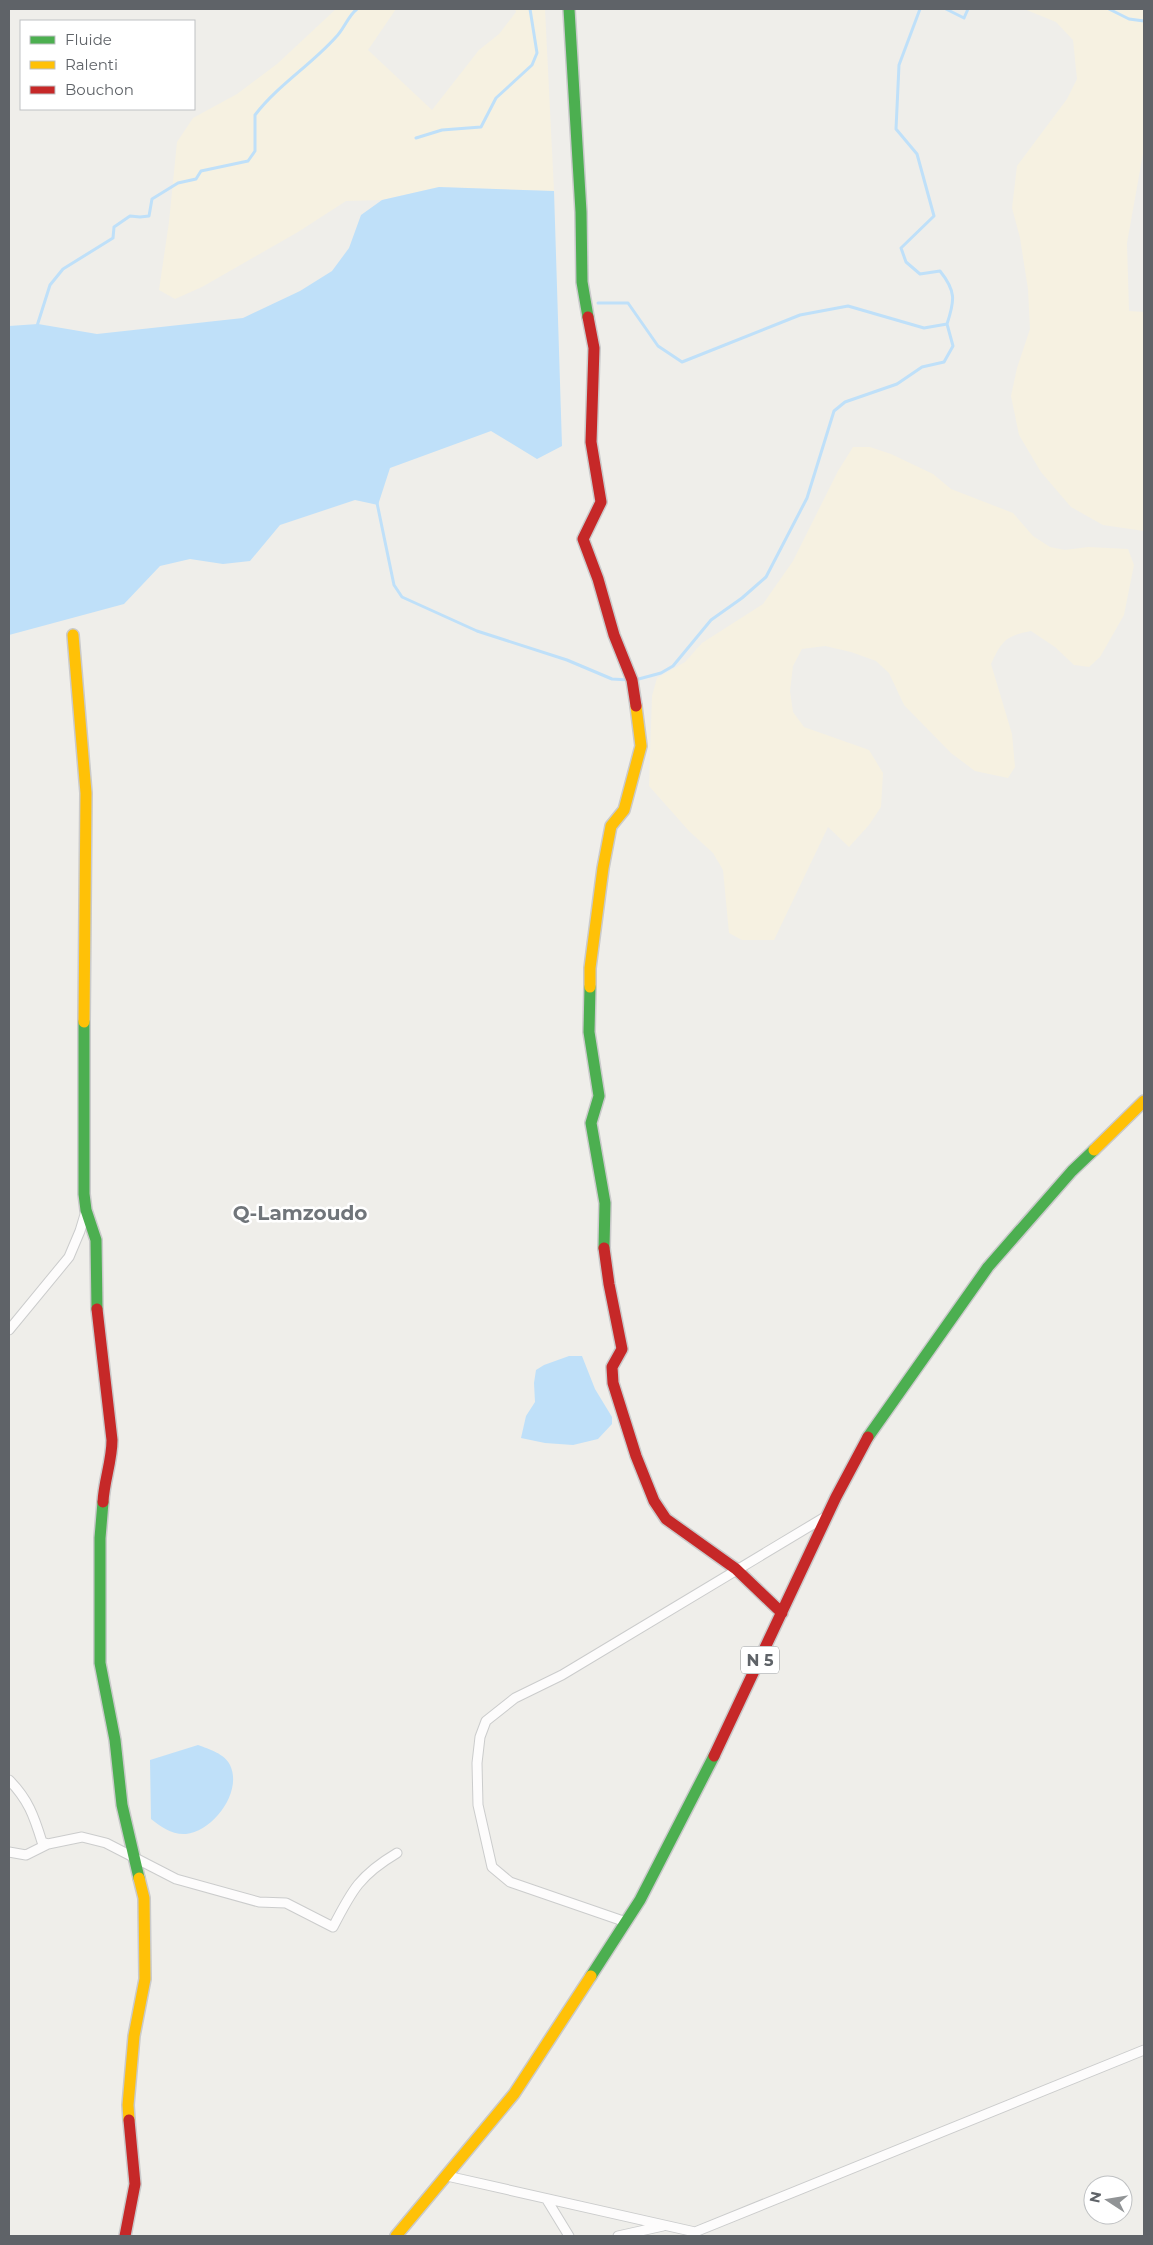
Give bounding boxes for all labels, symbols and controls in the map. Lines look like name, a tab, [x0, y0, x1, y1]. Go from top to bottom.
legend	[20, 20, 195, 110]
text: Fluide	[65, 30, 112, 49]
text: Ralenti	[65, 55, 118, 74]
text: Bouchon	[65, 80, 134, 99]
district label: Q-Lamzoudo	[233, 1201, 367, 1225]
road number: N 5	[741, 1646, 779, 1674]
north arrow	[1083, 2175, 1133, 2225]
text: N	[1085, 2190, 1105, 2205]

